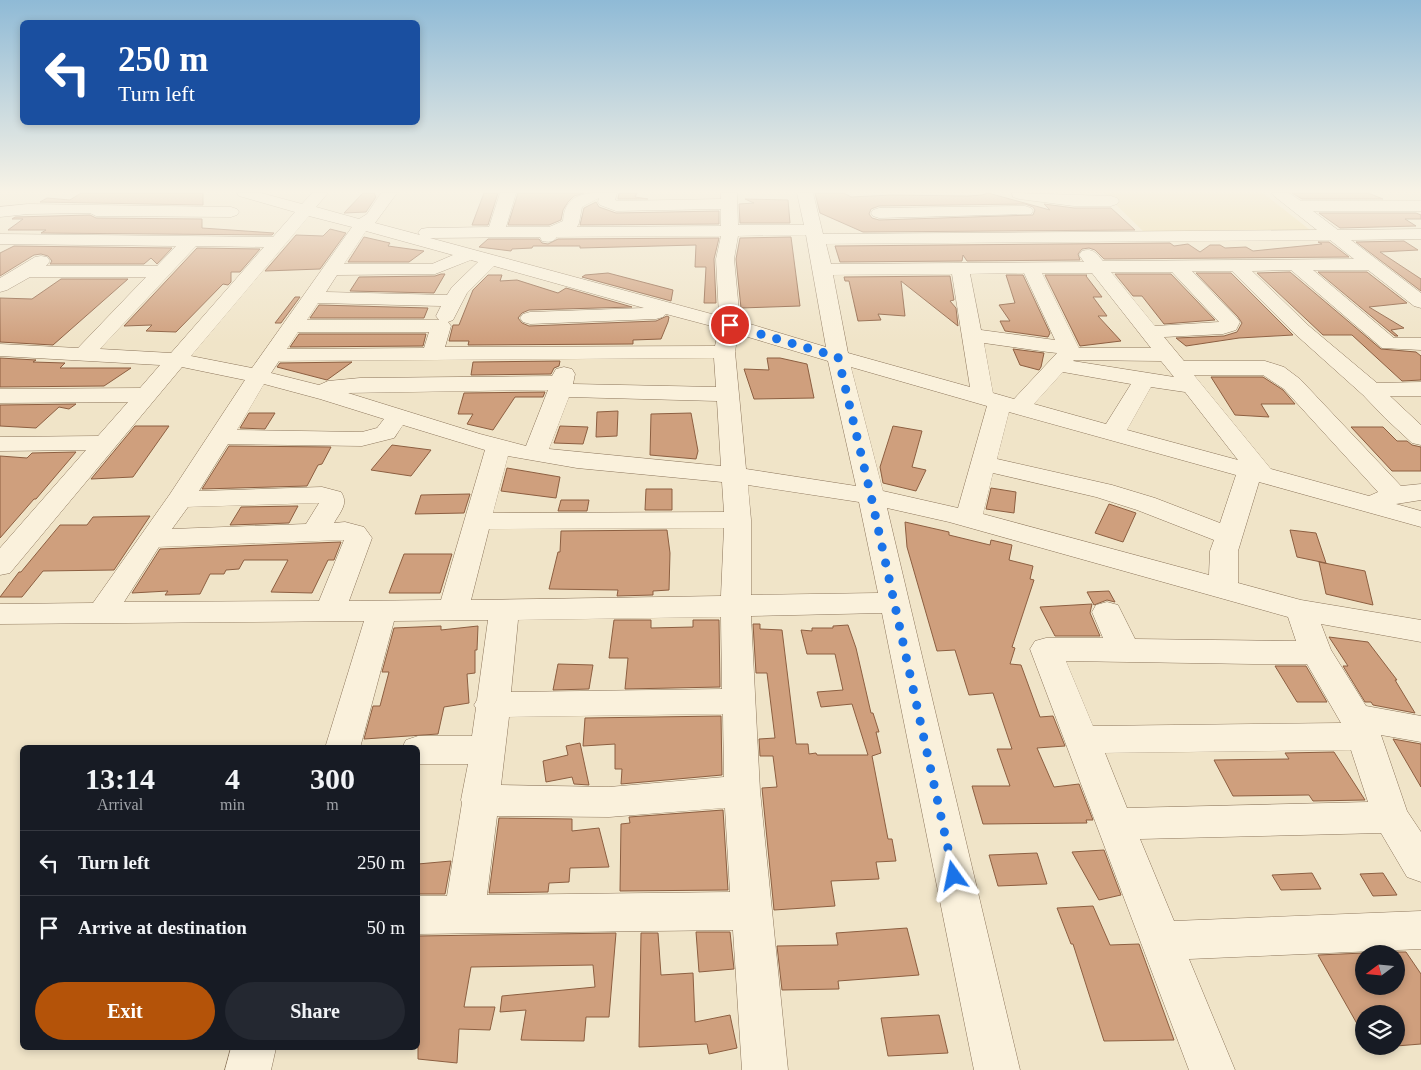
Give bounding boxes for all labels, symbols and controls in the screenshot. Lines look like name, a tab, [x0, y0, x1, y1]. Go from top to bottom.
icon: left	[35, 40, 100, 105]
text: 250 m	[118, 40, 208, 79]
text: Turn left	[118, 81, 195, 106]
pin	[709, 304, 751, 346]
icon: arrive	[716, 311, 744, 339]
text: 13:14	[85, 762, 155, 795]
text: 4	[225, 762, 240, 795]
text: 300	[310, 762, 355, 795]
text: Arrival	[97, 796, 143, 813]
text: min	[220, 796, 245, 813]
text: m	[326, 796, 339, 813]
icon: left	[35, 849, 63, 877]
position arrow	[927, 849, 979, 901]
text: Turn left	[78, 852, 150, 873]
text: 250 m	[357, 852, 405, 873]
icon: arrive	[35, 914, 63, 942]
text: Arrive at destination	[78, 917, 247, 938]
text: 50 m	[366, 917, 405, 938]
north arrow	[1355, 945, 1405, 995]
map controls	[1355, 945, 1405, 1055]
button: Exit	[35, 982, 215, 1040]
button: Share	[225, 982, 405, 1040]
button: layers	[1355, 1005, 1405, 1055]

